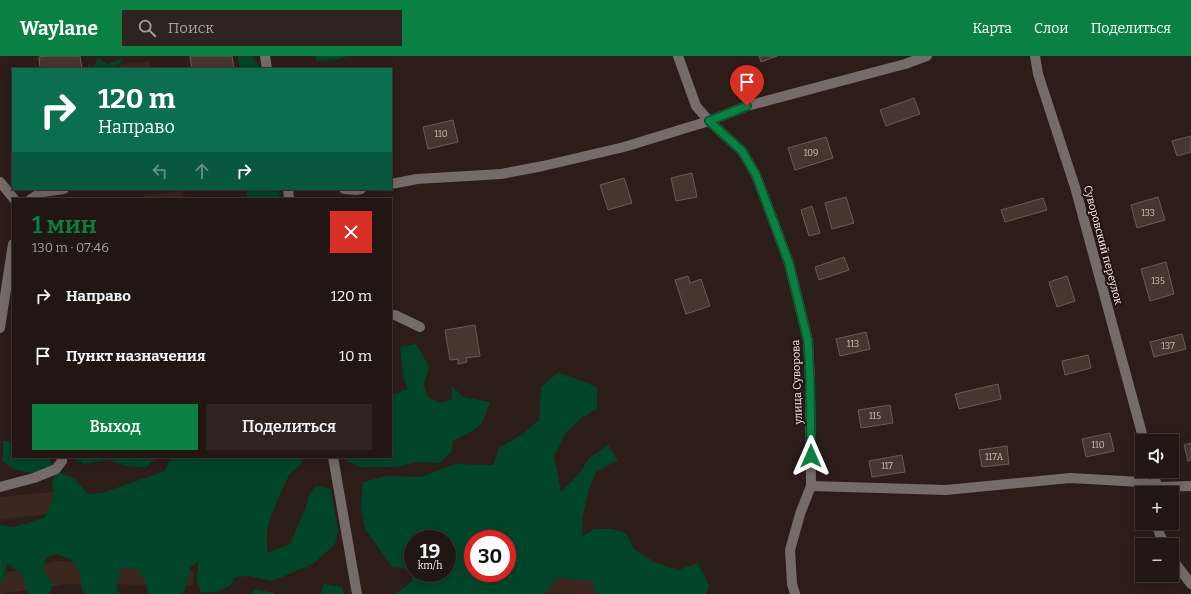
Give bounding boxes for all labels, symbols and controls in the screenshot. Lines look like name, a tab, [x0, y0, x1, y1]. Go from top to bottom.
search box	[122, 10, 402, 46]
text: Waylane	[20, 17, 98, 40]
icon: search	[136, 17, 158, 39]
text: Поиск	[168, 19, 214, 37]
text: Карта	[972, 20, 1012, 37]
text: Слои	[1034, 20, 1069, 37]
text: Поделиться	[1091, 20, 1171, 37]
pin	[730, 65, 764, 106]
icon: arrive	[736, 71, 758, 93]
text: 120 m	[98, 82, 175, 115]
icon: right	[32, 84, 84, 136]
text: Направо	[98, 116, 175, 138]
house number: 110	[434, 129, 448, 139]
house number: 109	[804, 148, 818, 158]
icon: left	[149, 160, 171, 182]
icon: ahead	[191, 160, 213, 182]
icon: right	[233, 160, 255, 182]
street label: Суворовский переулок	[1081, 184, 1125, 307]
house number: 133	[1141, 208, 1155, 218]
text: 1 мин	[32, 211, 97, 239]
button: close	[330, 211, 372, 253]
text: 130 m · 07:46	[32, 240, 109, 255]
house number: 135	[1151, 276, 1165, 286]
icon: right	[32, 285, 54, 307]
text: Направо	[66, 287, 131, 305]
text: 120 m	[331, 287, 372, 305]
street label: улица Суворова	[789, 339, 805, 426]
house number: 113	[847, 339, 859, 349]
house number: 137	[1161, 341, 1175, 351]
icon: arrive	[32, 345, 54, 367]
text: Пункт назначения	[66, 347, 206, 365]
text: 10 m	[339, 347, 372, 365]
button: Выход	[32, 404, 198, 450]
button: Поделиться	[206, 404, 372, 450]
house number: 115	[869, 411, 881, 421]
map controls	[1135, 434, 1179, 582]
button: sound	[1135, 434, 1179, 478]
position arrow	[790, 435, 832, 477]
house number: 110	[1091, 440, 1105, 450]
house number: 117А	[985, 452, 1004, 462]
house number: 117	[881, 461, 893, 471]
button: +	[1135, 486, 1179, 530]
speed limit sign: 30	[464, 530, 516, 582]
button: −	[1135, 538, 1179, 582]
text: 19	[420, 539, 440, 563]
text: km/h	[418, 560, 442, 572]

